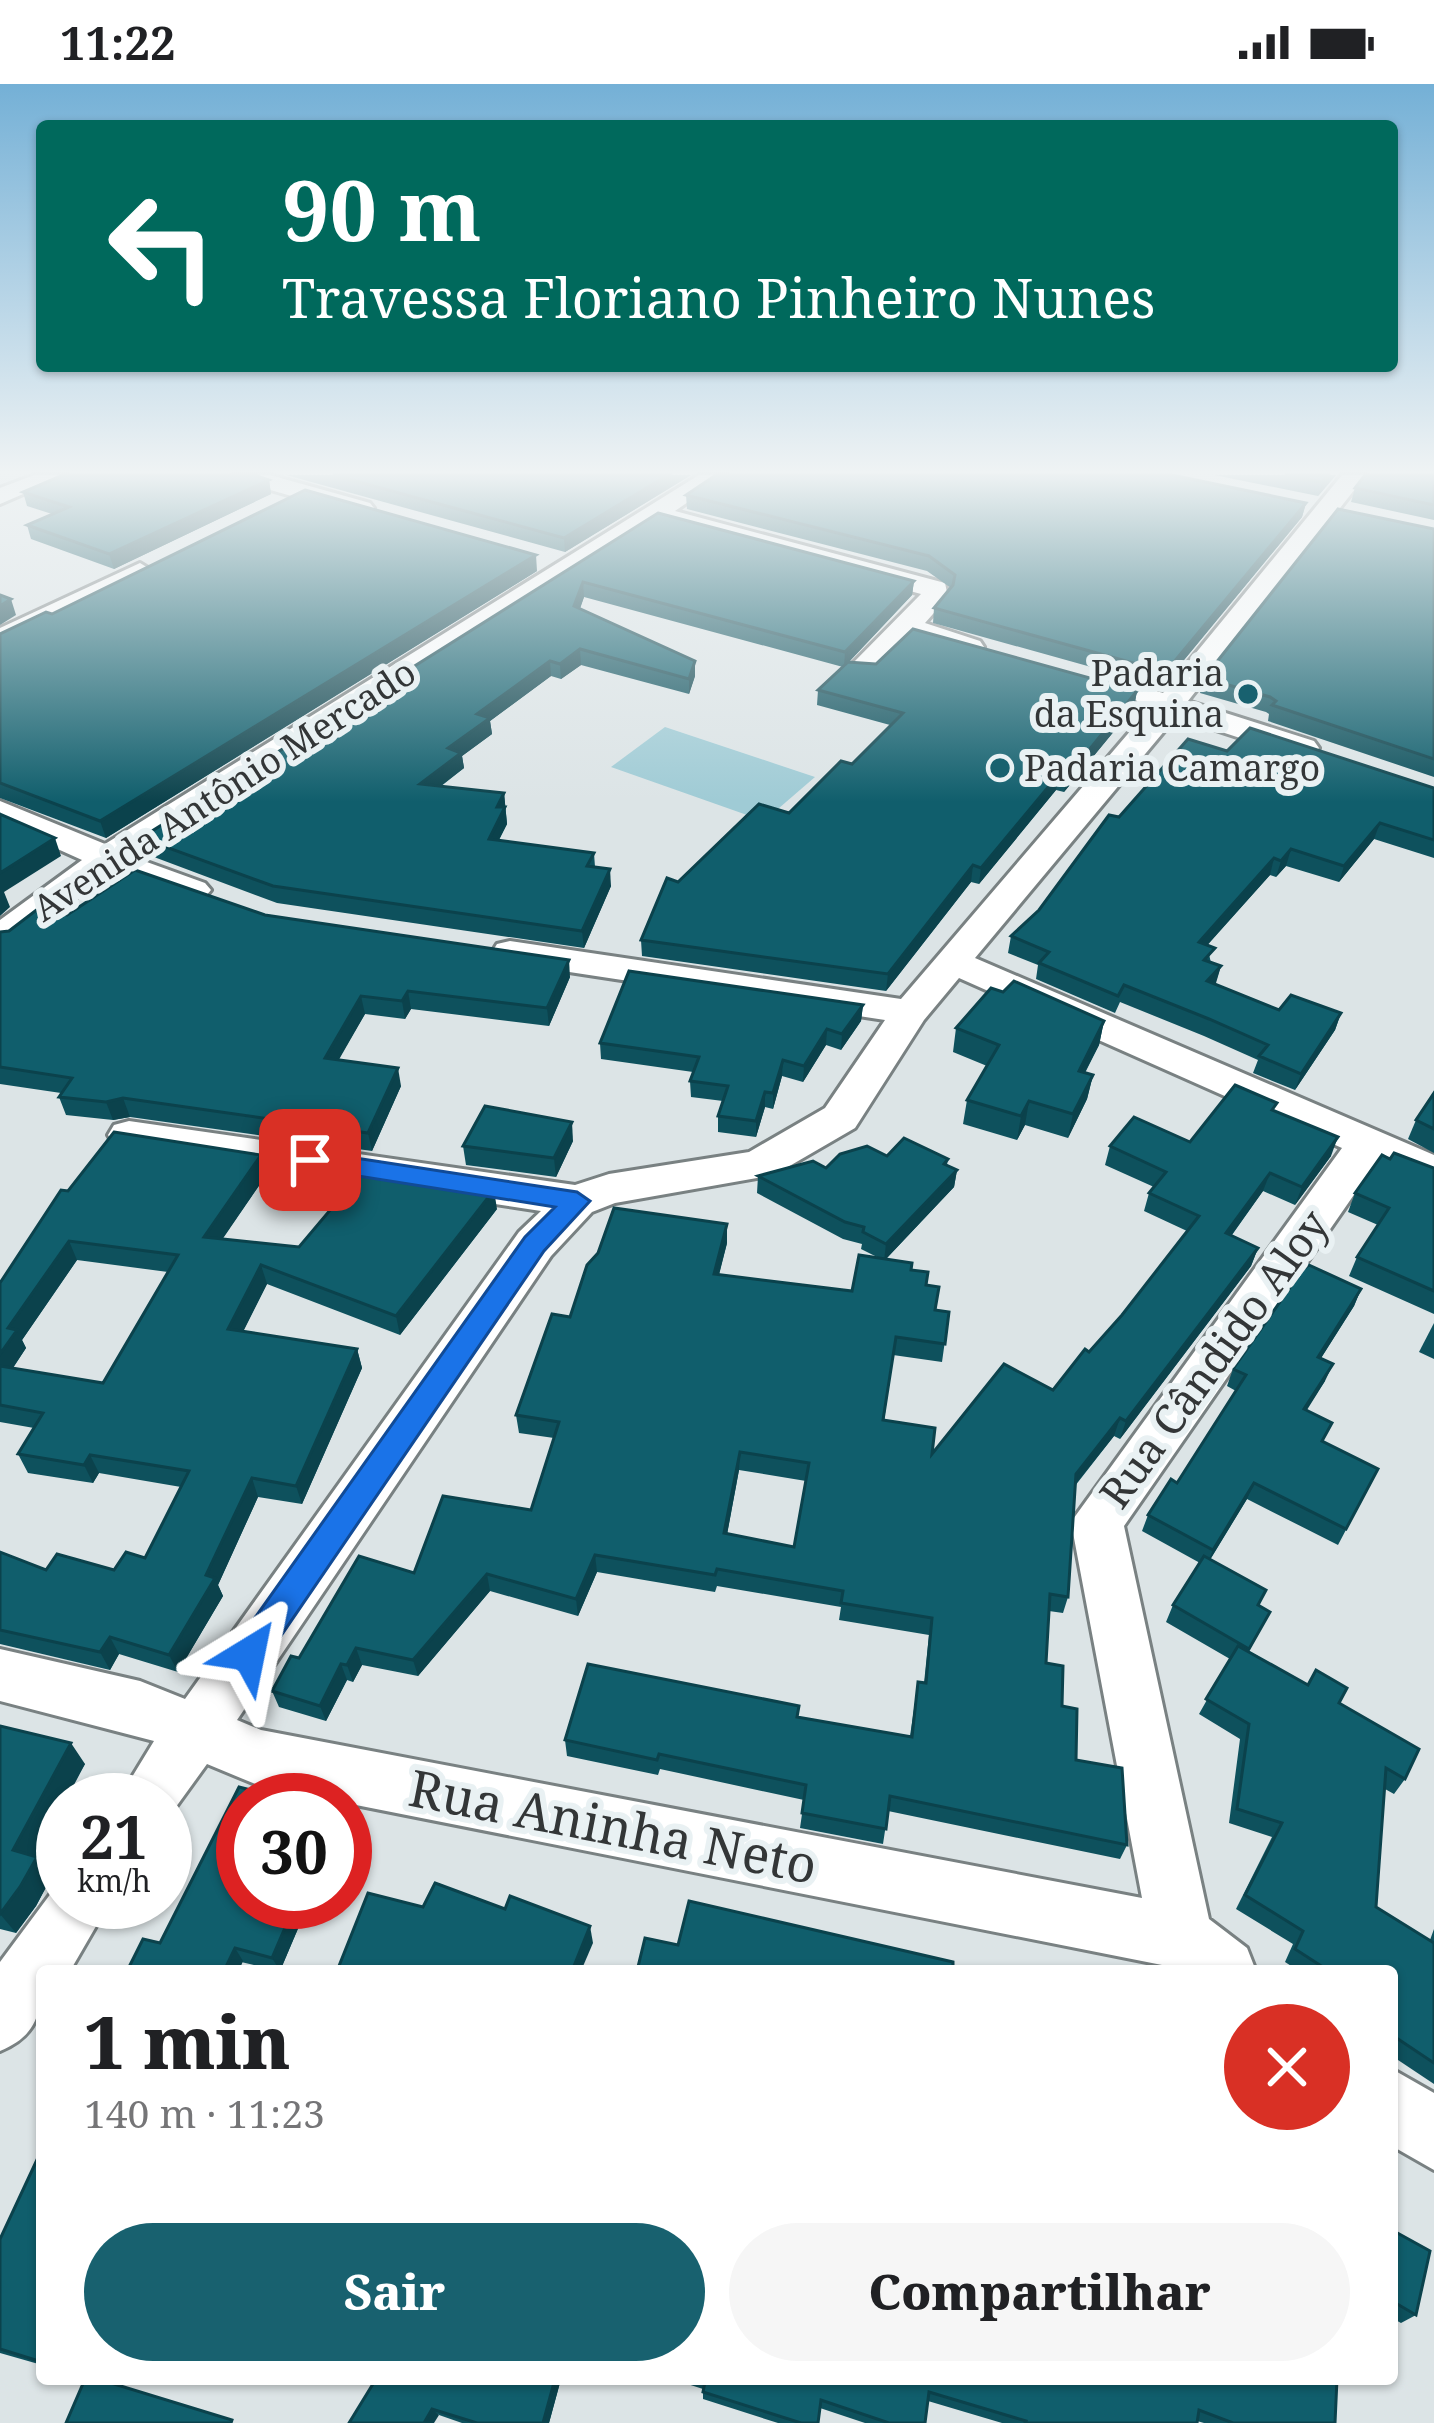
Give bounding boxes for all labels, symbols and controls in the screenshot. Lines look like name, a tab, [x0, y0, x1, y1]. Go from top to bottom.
text: 11:22	[60, 12, 175, 73]
text: 90 m	[282, 151, 482, 266]
icon: left	[84, 168, 240, 324]
text: Travessa Floriano Pinheiro Nunes	[282, 260, 1155, 334]
street label: Avenida Antônio Mercado	[23, 647, 425, 932]
place label: Padaria da Esquina	[1034, 648, 1224, 738]
marker: Padaria da Esquina	[1235, 681, 1261, 707]
place label: Padaria Camargo	[1024, 743, 1320, 792]
marker: Padaria Camargo	[987, 755, 1013, 781]
pin	[259, 1109, 361, 1211]
icon: arrive	[277, 1127, 343, 1193]
street label: Rua Cândido Aloy	[1085, 1197, 1340, 1519]
position arrow	[186, 1591, 312, 1717]
street label: Rua Aninha Neto	[404, 1751, 823, 1899]
speed limit sign: 30	[216, 1773, 372, 1929]
text: 21	[80, 1795, 148, 1877]
text: km/h	[77, 1860, 151, 1901]
text: 1 min	[84, 1992, 291, 2090]
button: close	[1224, 2004, 1350, 2130]
text: 140 m · 11:23	[84, 2086, 325, 2139]
button: Sair	[84, 2223, 705, 2361]
button: Compartilhar	[729, 2223, 1350, 2361]

